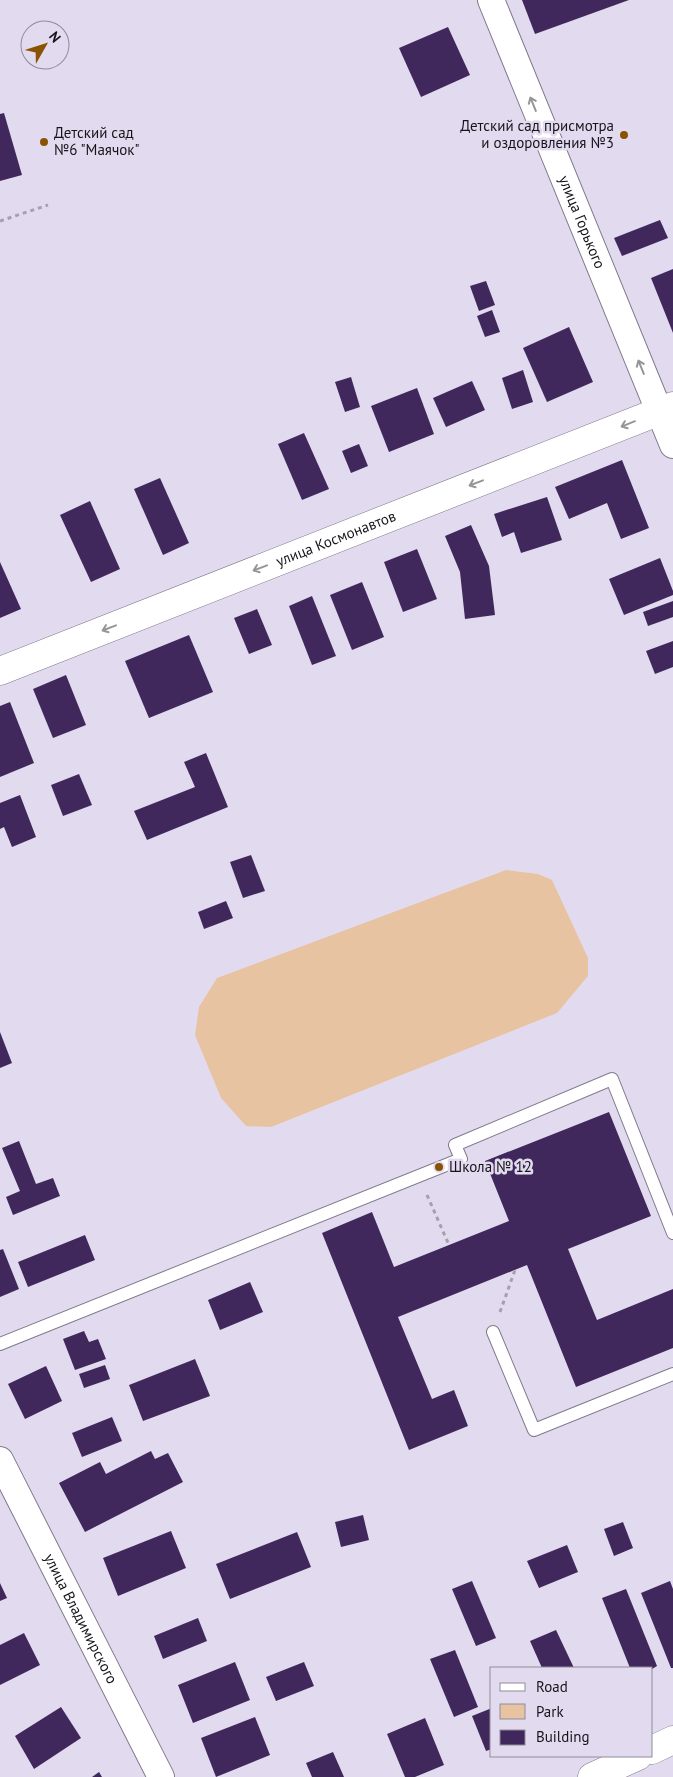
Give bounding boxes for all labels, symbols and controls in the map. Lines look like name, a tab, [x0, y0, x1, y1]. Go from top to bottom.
north arrow	[20, 20, 70, 70]
text: N	[45, 28, 65, 46]
one-way arrow	[528, 96, 537, 111]
place label: Детский сад присмотра и оздоровления №3	[460, 116, 614, 152]
place label: Детский сад №6 "Маячок"	[54, 123, 140, 159]
marker: Детский сад присмотра и оздоровления №3	[618, 129, 630, 141]
marker: Детский сад №6 "Маячок"	[38, 136, 50, 148]
street label: улица Горького	[555, 173, 610, 271]
one-way arrow	[636, 360, 646, 375]
one-way arrow	[621, 419, 636, 429]
one-way arrow	[469, 479, 485, 488]
street label: улица Космонавтов	[273, 506, 398, 570]
one-way arrow	[253, 564, 268, 573]
one-way arrow	[102, 624, 117, 633]
place label: Школа № 12	[449, 1157, 532, 1176]
marker: Школа № 12	[433, 1161, 445, 1173]
street label: улица Владимирского	[40, 1550, 122, 1687]
legend	[490, 1667, 653, 1757]
text: Road	[536, 1677, 568, 1696]
text: Park	[536, 1702, 564, 1721]
text: Building	[536, 1727, 590, 1746]

